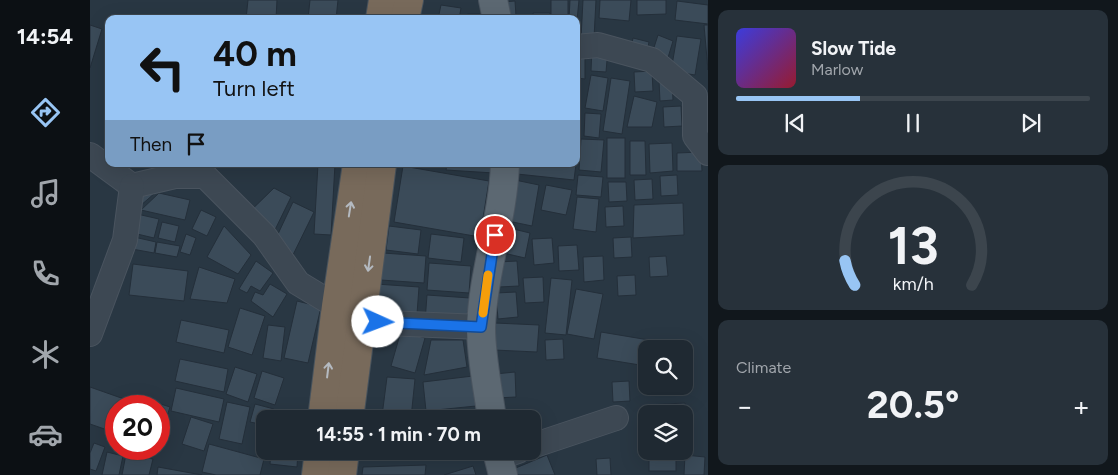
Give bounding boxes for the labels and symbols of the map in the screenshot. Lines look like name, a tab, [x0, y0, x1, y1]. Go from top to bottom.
one-way arrow	[346, 202, 356, 218]
pin	[474, 214, 516, 256]
one-way arrow	[364, 256, 374, 272]
position arrow	[351, 295, 403, 347]
one-way arrow	[323, 363, 333, 379]
speed limit sign: 20	[105, 395, 170, 460]

